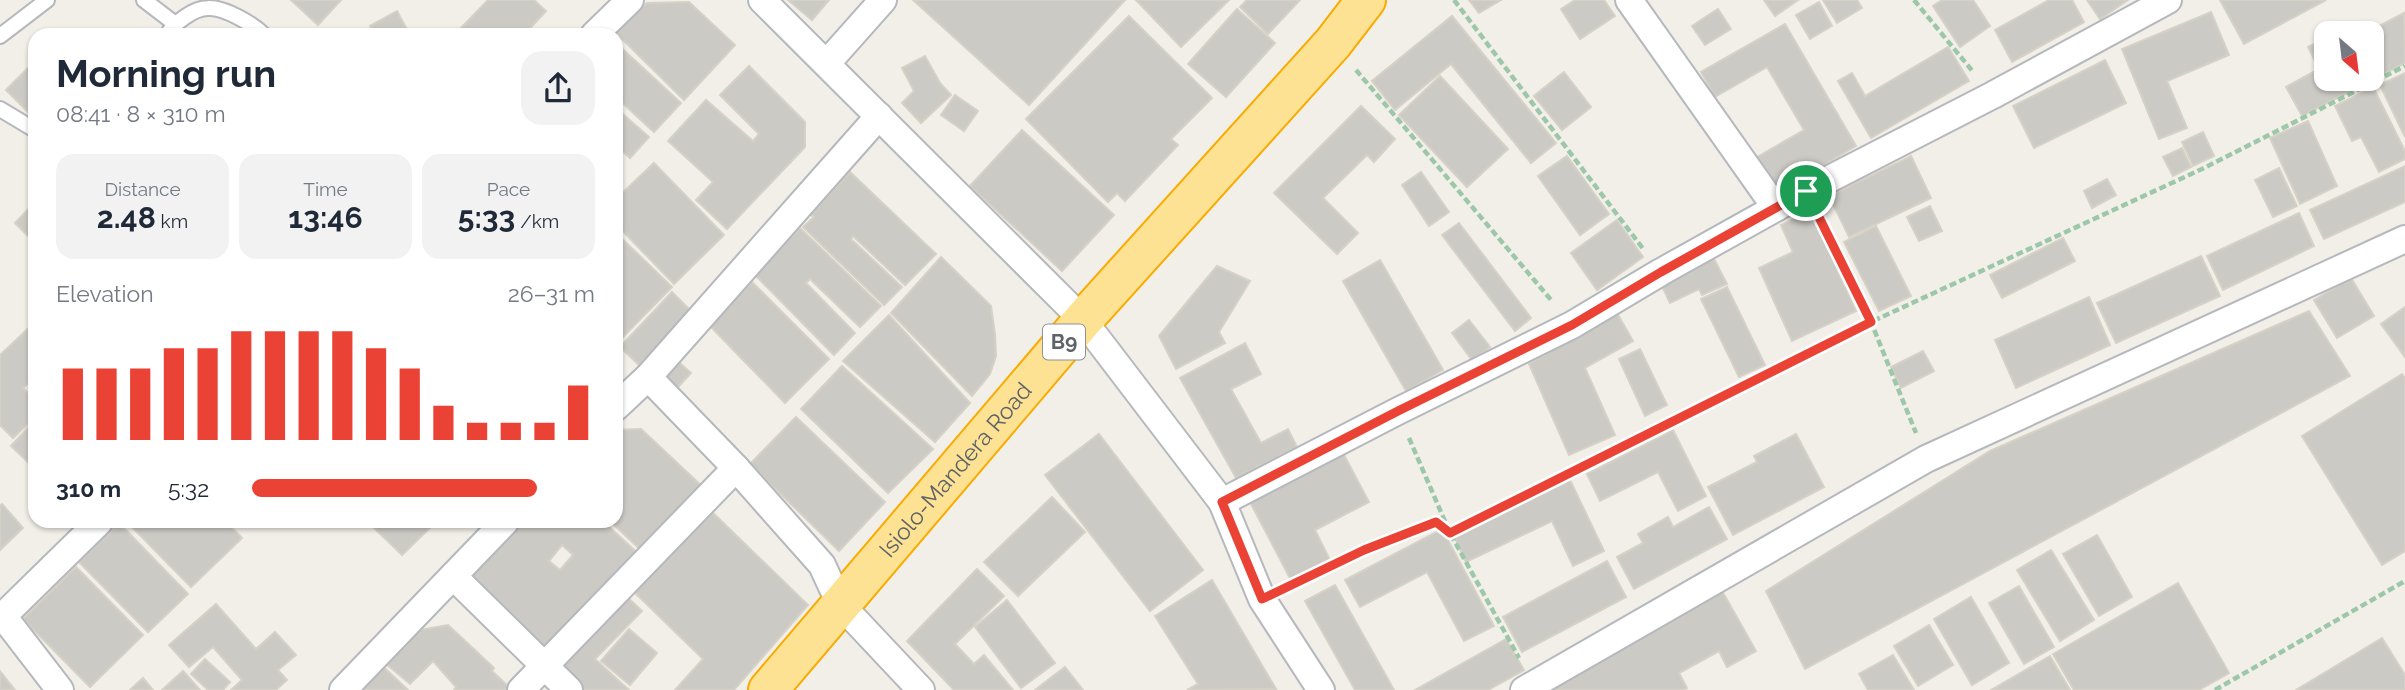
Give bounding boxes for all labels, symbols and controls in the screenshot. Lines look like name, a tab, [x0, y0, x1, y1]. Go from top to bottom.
north arrow	[2314, 21, 2384, 91]
map controls	[2314, 21, 2384, 91]
text: Morning run	[56, 51, 276, 96]
button: share	[521, 51, 595, 125]
text: 08:41 · 8 × 310 m	[56, 100, 226, 127]
pin	[1776, 161, 1836, 221]
icon: arrive	[1787, 172, 1825, 210]
text: Distance	[104, 178, 181, 200]
text: Time	[303, 178, 348, 200]
text: Pace	[487, 178, 530, 200]
text: 2.48	[97, 200, 156, 235]
text: 13:46	[288, 200, 363, 235]
text: 5:33	[458, 200, 515, 235]
text: km	[156, 210, 188, 232]
text: /km	[515, 210, 559, 232]
text: Elevation	[56, 280, 154, 307]
text: 26–31 m	[508, 280, 595, 307]
road number: B9	[1043, 324, 1085, 360]
street label: Isiolo-Mandera Road	[873, 377, 1037, 562]
text: 310 m	[56, 475, 121, 502]
text: 5:32	[168, 475, 209, 502]

